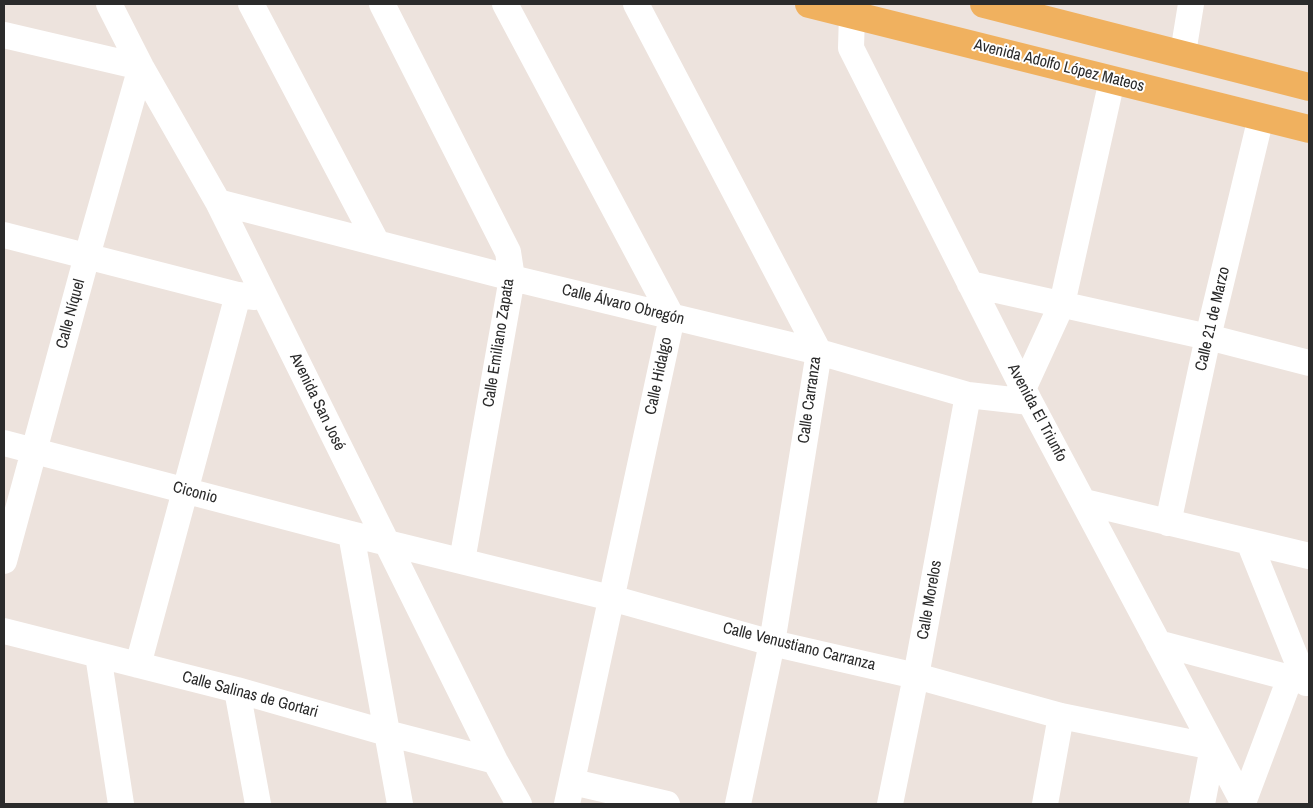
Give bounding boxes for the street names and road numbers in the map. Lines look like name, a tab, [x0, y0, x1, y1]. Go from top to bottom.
street label: Avenida Adolfo López Mateos	[972, 36, 1146, 96]
street label: Calle 21 de Marzo	[1192, 265, 1234, 373]
street label: Calle Níquel	[52, 277, 90, 351]
street label: Calle Emiliano Zapata	[479, 277, 519, 409]
street label: Calle Álvaro Obregón	[560, 281, 686, 329]
street label: Calle Hidalgo	[641, 335, 677, 417]
street label: Avenida San José	[285, 350, 349, 454]
street label: Calle Carranza	[794, 355, 826, 445]
street label: Avenida El Triunfo	[1003, 361, 1071, 465]
street label: Ciconio	[171, 478, 219, 508]
street label: Calle Morelos	[914, 559, 946, 641]
street label: Calle Venustiano Carranza	[721, 619, 877, 675]
street label: Calle Salinas de Gortari	[180, 668, 320, 722]

